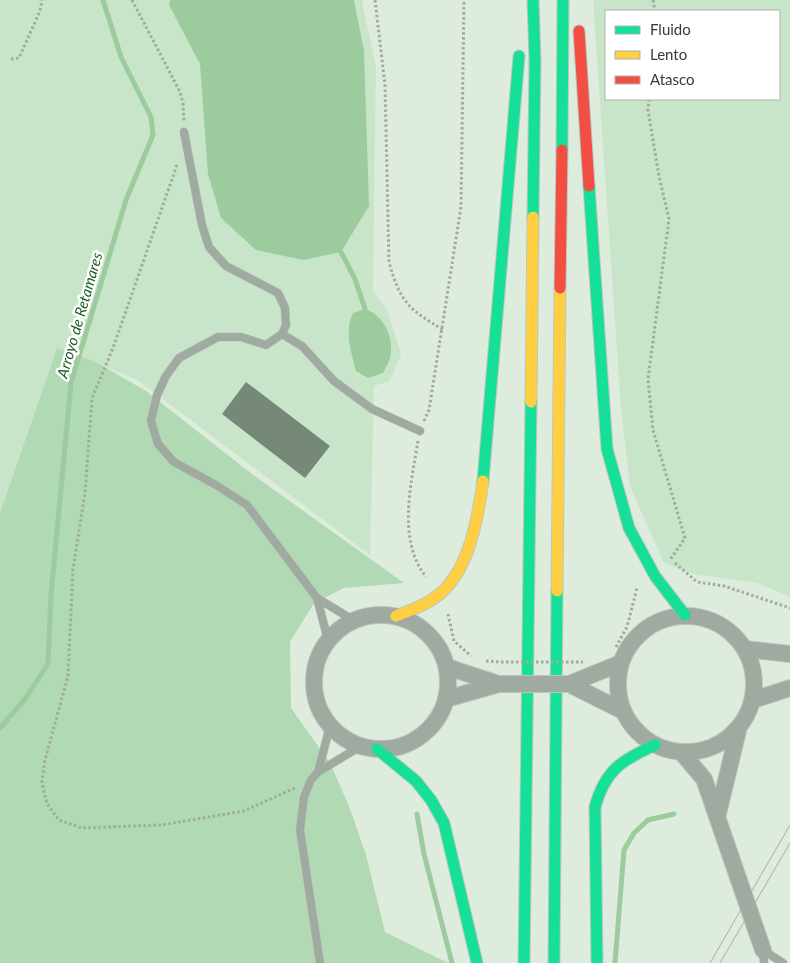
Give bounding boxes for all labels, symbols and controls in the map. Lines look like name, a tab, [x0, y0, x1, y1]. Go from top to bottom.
legend	[605, 10, 780, 100]
text: Fluido	[650, 20, 691, 38]
text: Lento	[650, 45, 687, 63]
text: Atasco	[650, 70, 695, 88]
water label: Arroyo de Retamares	[52, 250, 106, 381]

